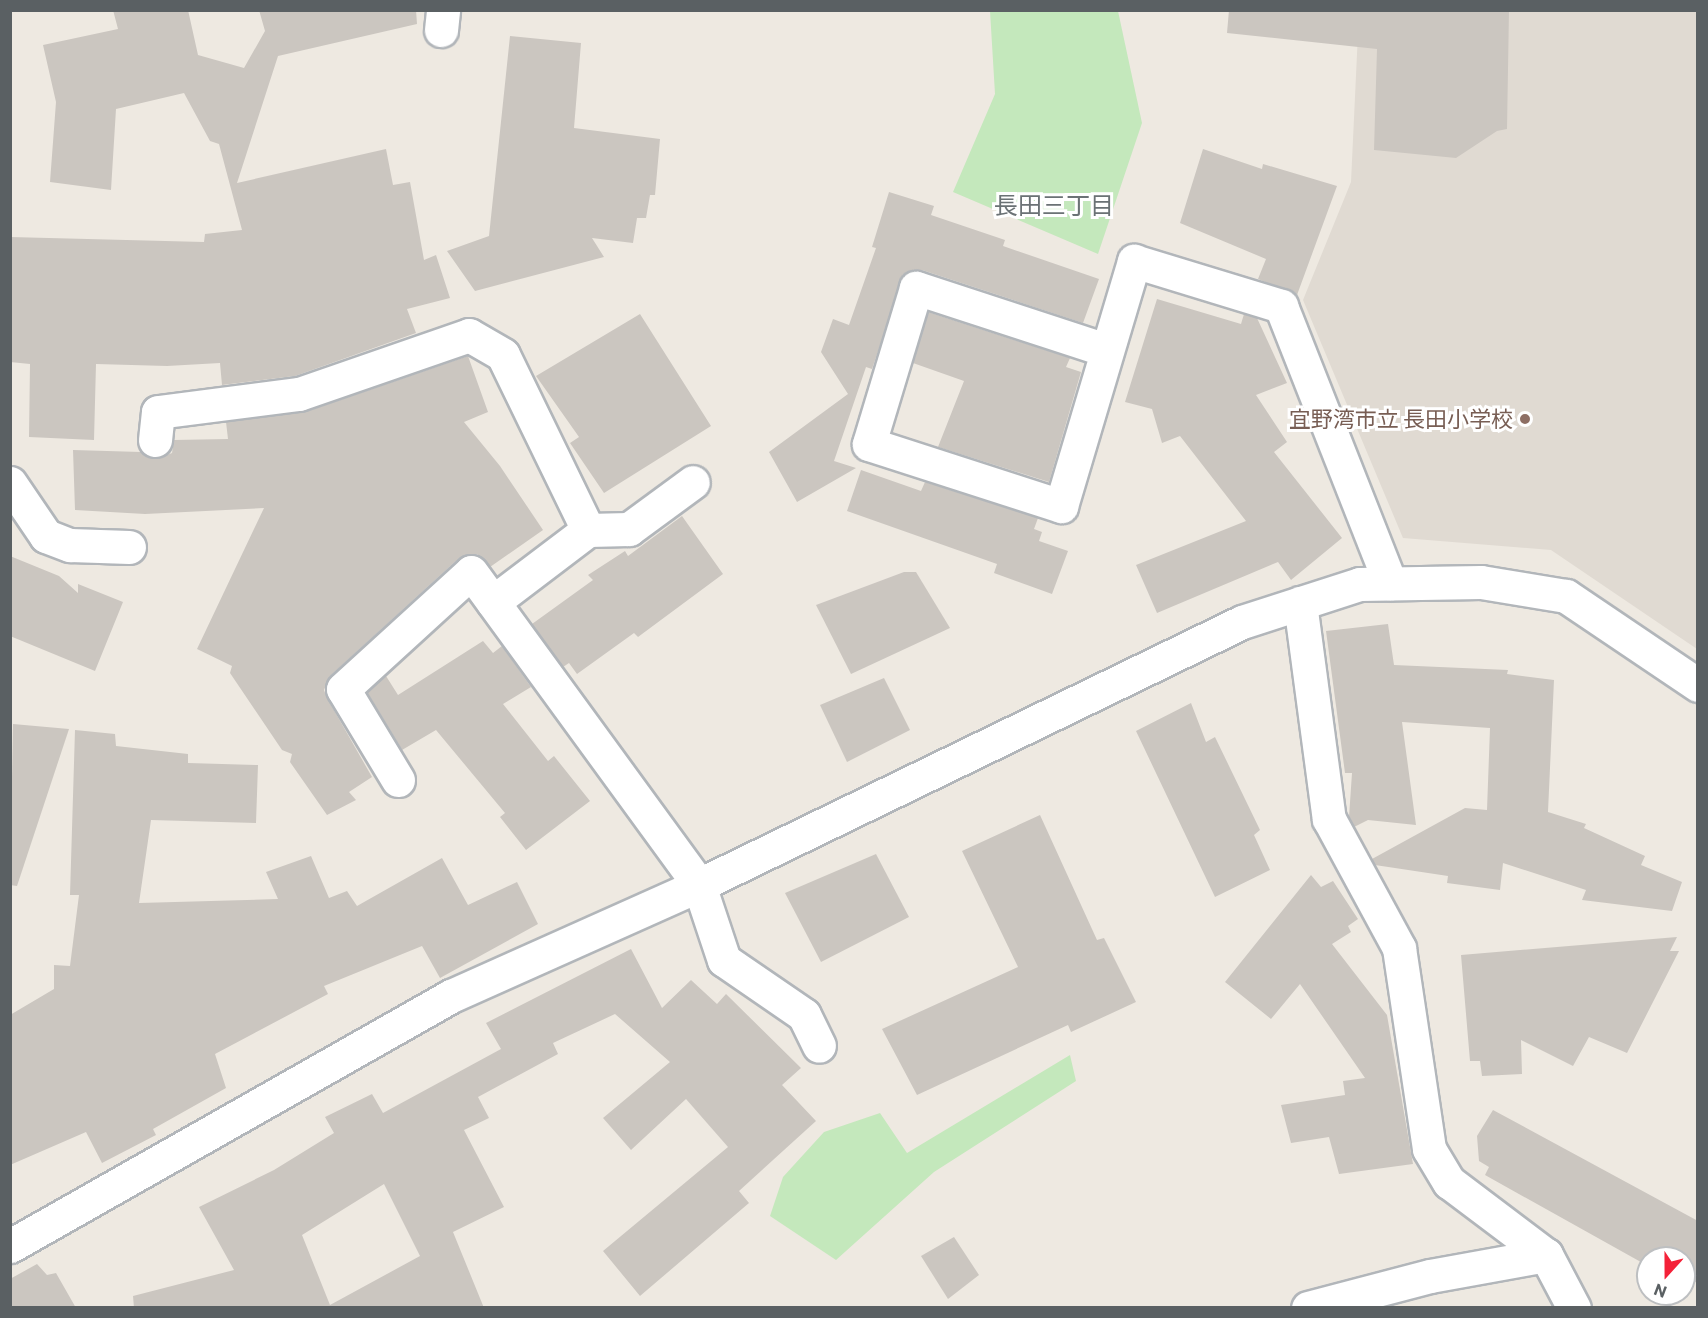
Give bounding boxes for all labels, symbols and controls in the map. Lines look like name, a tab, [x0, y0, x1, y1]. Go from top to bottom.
district label: 長田三丁目	[994, 191, 1114, 219]
place label: 宜野湾市立 長田小学校	[1289, 406, 1513, 432]
marker: 宜野湾市立 長田小学校	[1518, 412, 1532, 426]
north arrow	[1636, 1246, 1696, 1306]
text: N	[1651, 1280, 1669, 1302]

